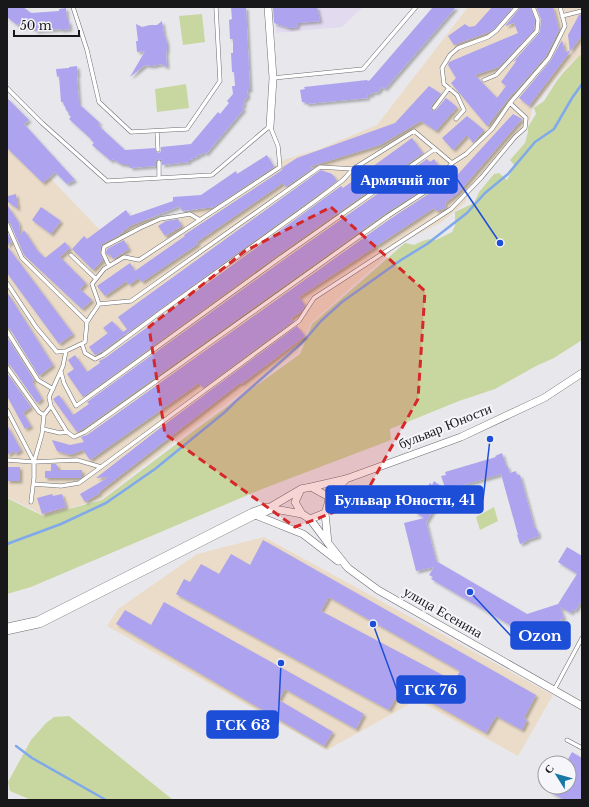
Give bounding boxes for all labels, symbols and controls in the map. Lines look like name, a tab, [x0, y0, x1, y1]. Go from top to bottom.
scale bar	[14, 12, 79, 38]
text: 50 m	[20, 18, 52, 33]
callout: Армячий лог	[352, 166, 457, 193]
text: Армячий лог	[360, 170, 450, 189]
street label: бульвар Юности	[396, 399, 495, 453]
callout: Бульвар Юности, 41	[326, 486, 483, 513]
text: Бульвар Юности, 41	[334, 490, 476, 509]
street label: улица Есенина	[400, 582, 486, 642]
callout: Ozon	[511, 622, 570, 649]
text: Ozon	[518, 626, 562, 645]
callout: ГСК 76	[397, 676, 465, 703]
text: ГСК 76	[405, 680, 457, 699]
callout: ГСК 63	[207, 711, 278, 738]
text: ГСК 63	[216, 715, 270, 734]
north arrow	[537, 755, 577, 795]
text: С	[541, 762, 557, 776]

